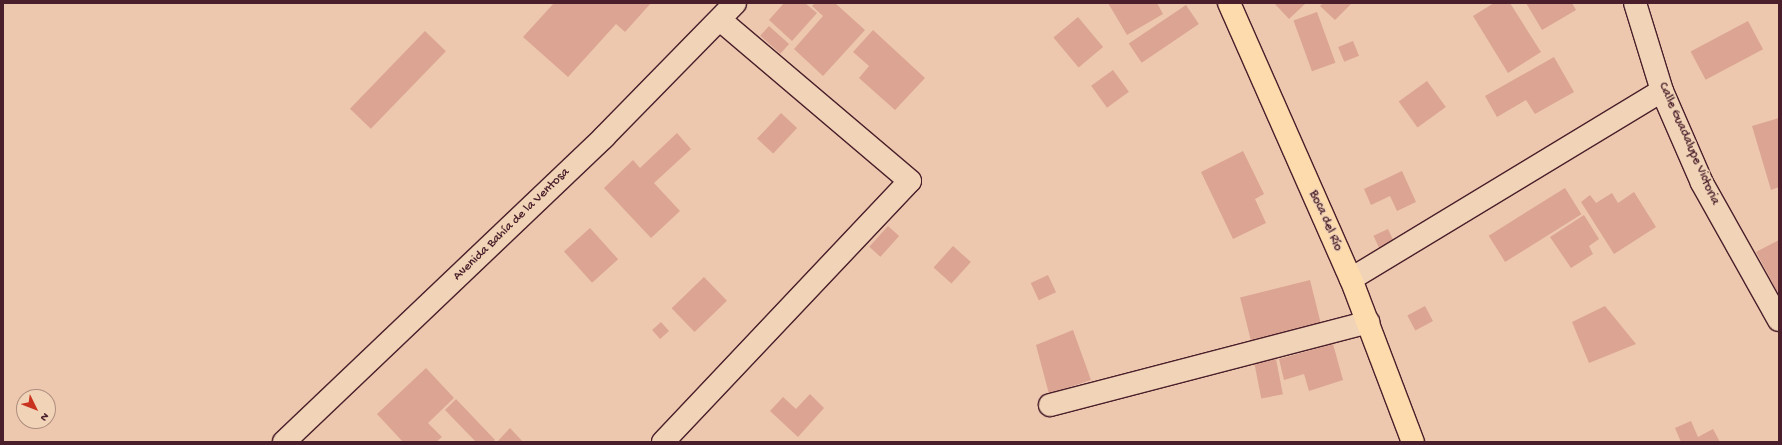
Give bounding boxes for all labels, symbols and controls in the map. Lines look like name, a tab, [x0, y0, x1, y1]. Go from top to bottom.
street label: Calle Guadalupe Victoria	[1654, 80, 1722, 208]
street label: Avenida Bahía de la Ventosa	[451, 165, 573, 285]
street label: Boca del Río	[1305, 188, 1345, 254]
north arrow	[16, 389, 56, 429]
text: N	[37, 410, 51, 423]

